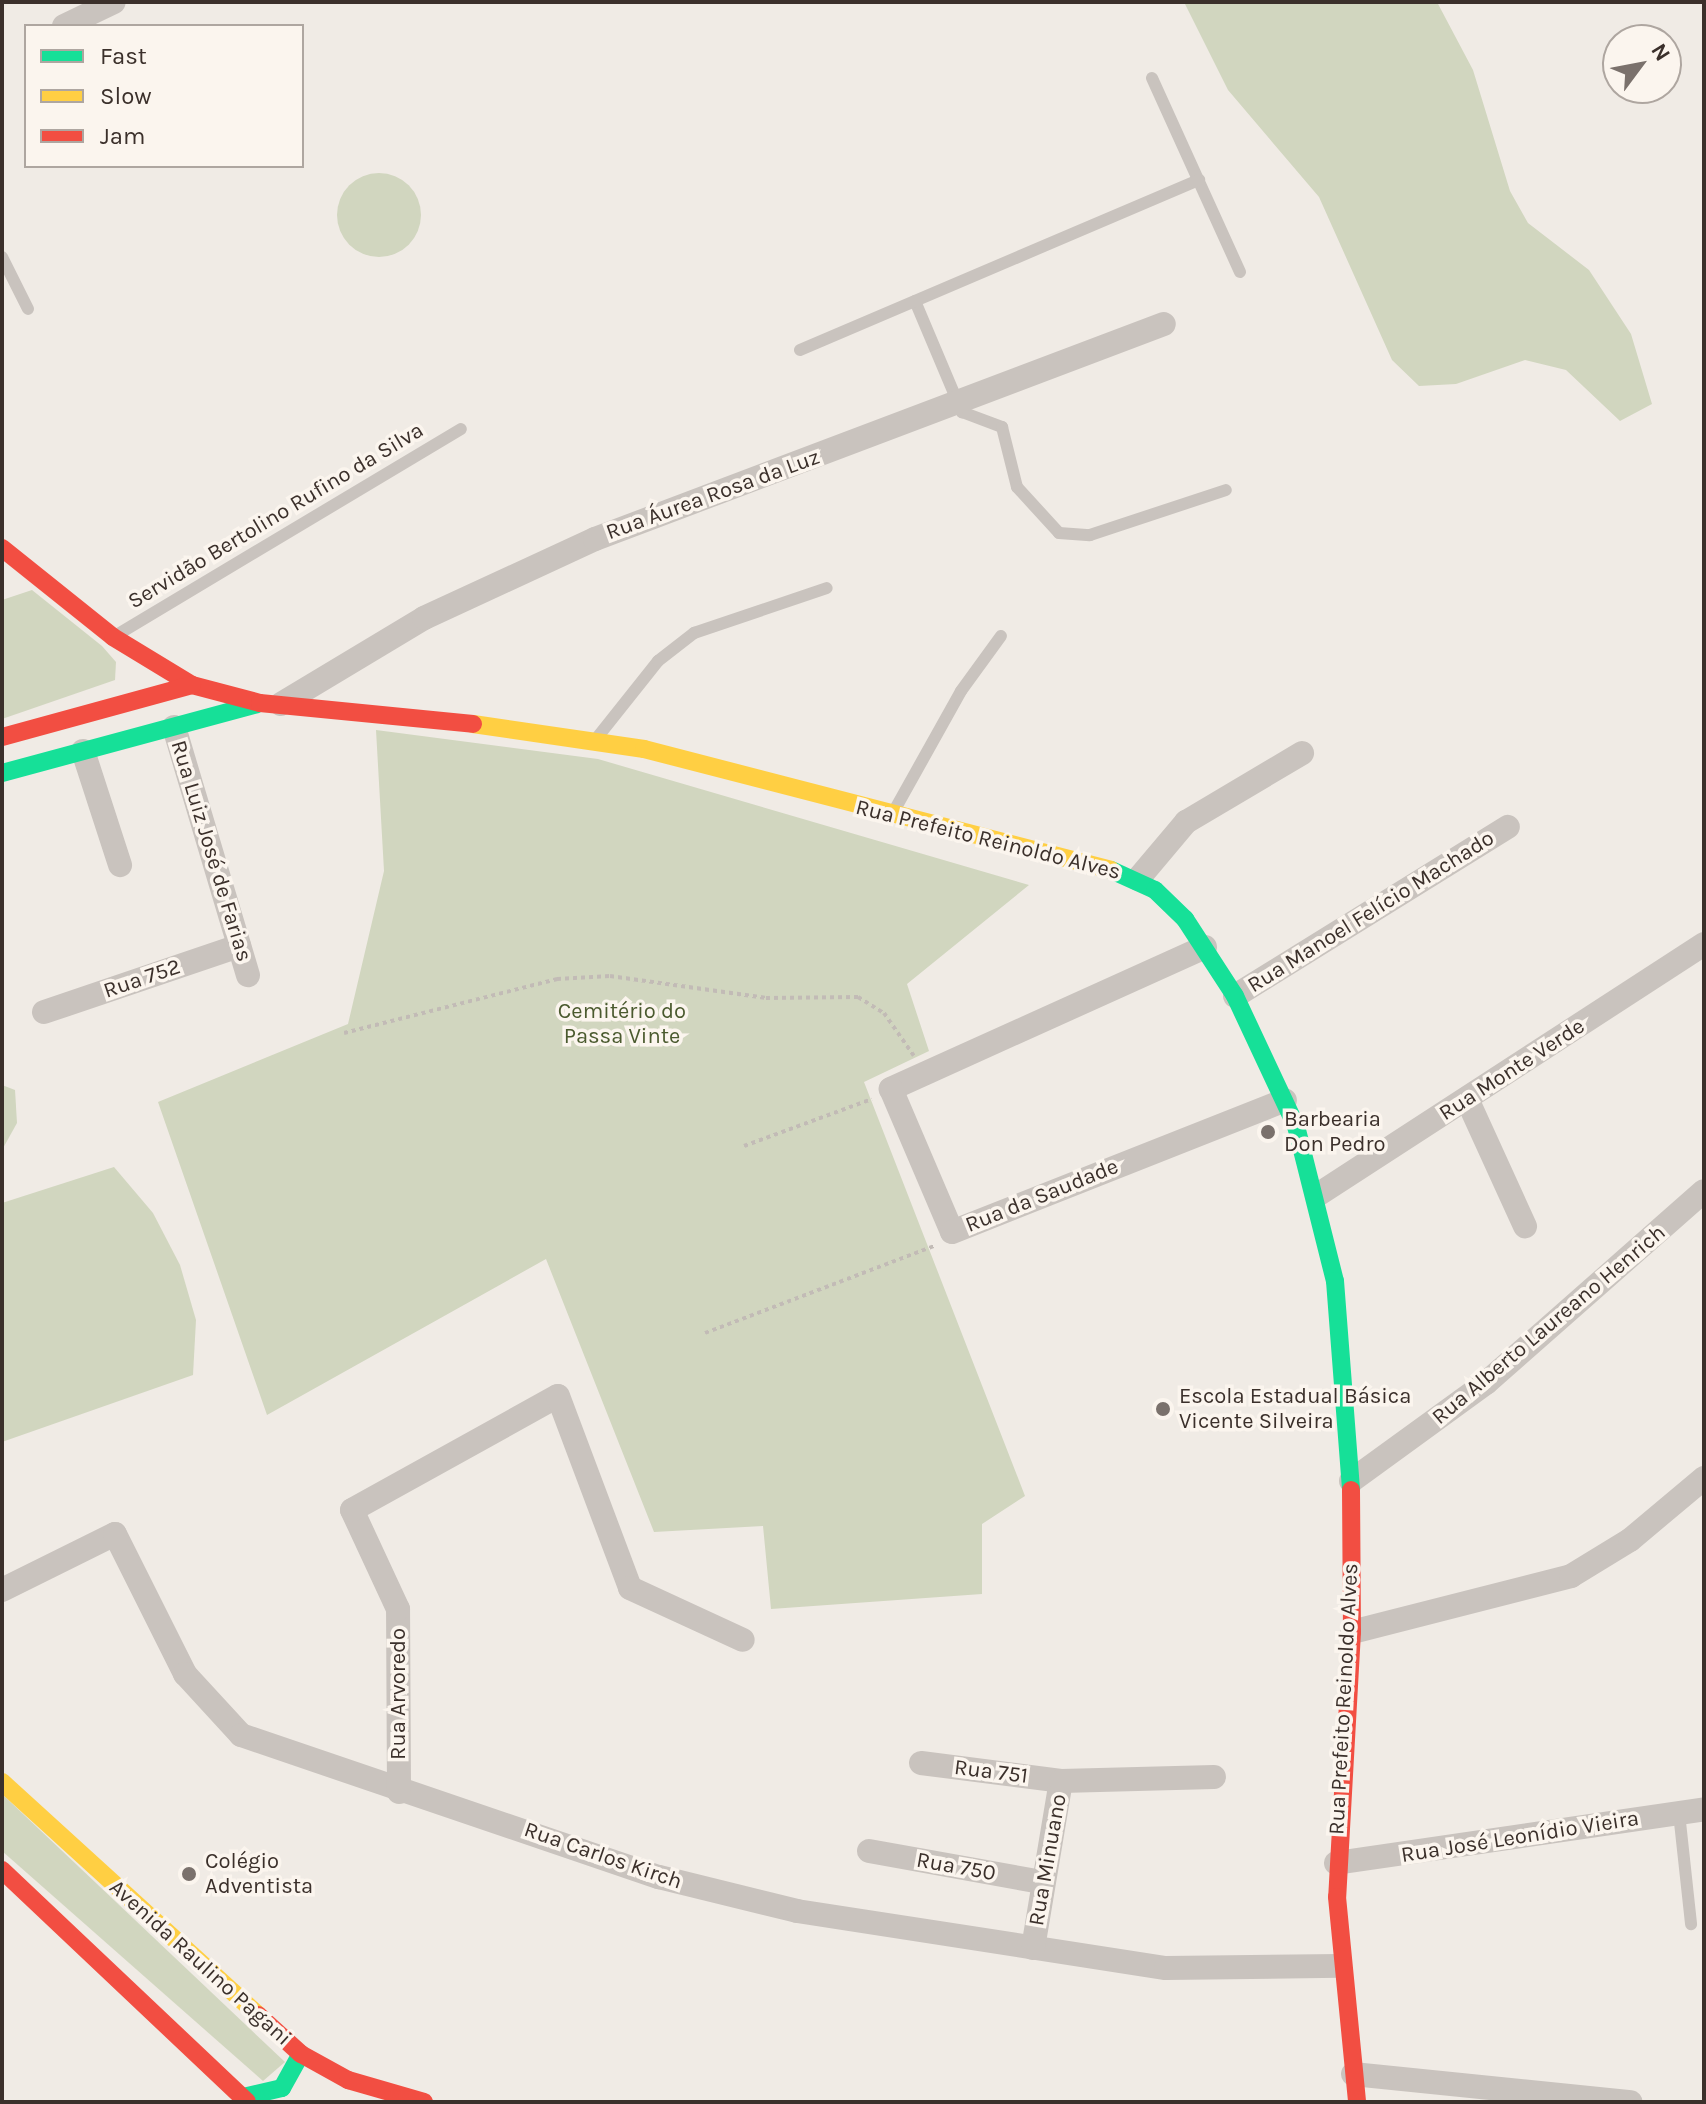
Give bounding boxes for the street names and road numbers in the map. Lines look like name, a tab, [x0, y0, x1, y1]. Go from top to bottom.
street label: Servidão Bertolino Rufino da Silva	[123, 417, 429, 615]
street label: Rua Áurea Rosa da Luz	[603, 444, 823, 546]
street label: Rua Luiz José de Farias	[165, 737, 257, 965]
street label: Rua Prefeito Reinoldo Alves	[853, 794, 1123, 886]
street label: Rua Manoel Felício Machado	[1243, 825, 1499, 999]
street label: Rua 752	[100, 954, 184, 1004]
street label: Rua Monte Verde	[1434, 1013, 1590, 1127]
street label: Rua da Saudade	[962, 1153, 1122, 1239]
street label: Rua Alberto Laureano Henrich	[1427, 1220, 1671, 1430]
street label: Rua Prefeito Reinoldo Alves	[1324, 1562, 1364, 1836]
street label: Rua Arvoredo	[386, 1628, 412, 1760]
street label: Rua 751	[953, 1754, 1029, 1790]
street label: Rua Minuano	[1023, 1792, 1073, 1928]
street label: Rua José Leonídio Vieira	[1399, 1805, 1641, 1869]
street label: Rua Carlos Kirch	[521, 1817, 685, 1895]
street label: Rua 750	[914, 1847, 998, 1887]
street label: Avenida Raulino Pagani	[104, 1874, 296, 2052]

